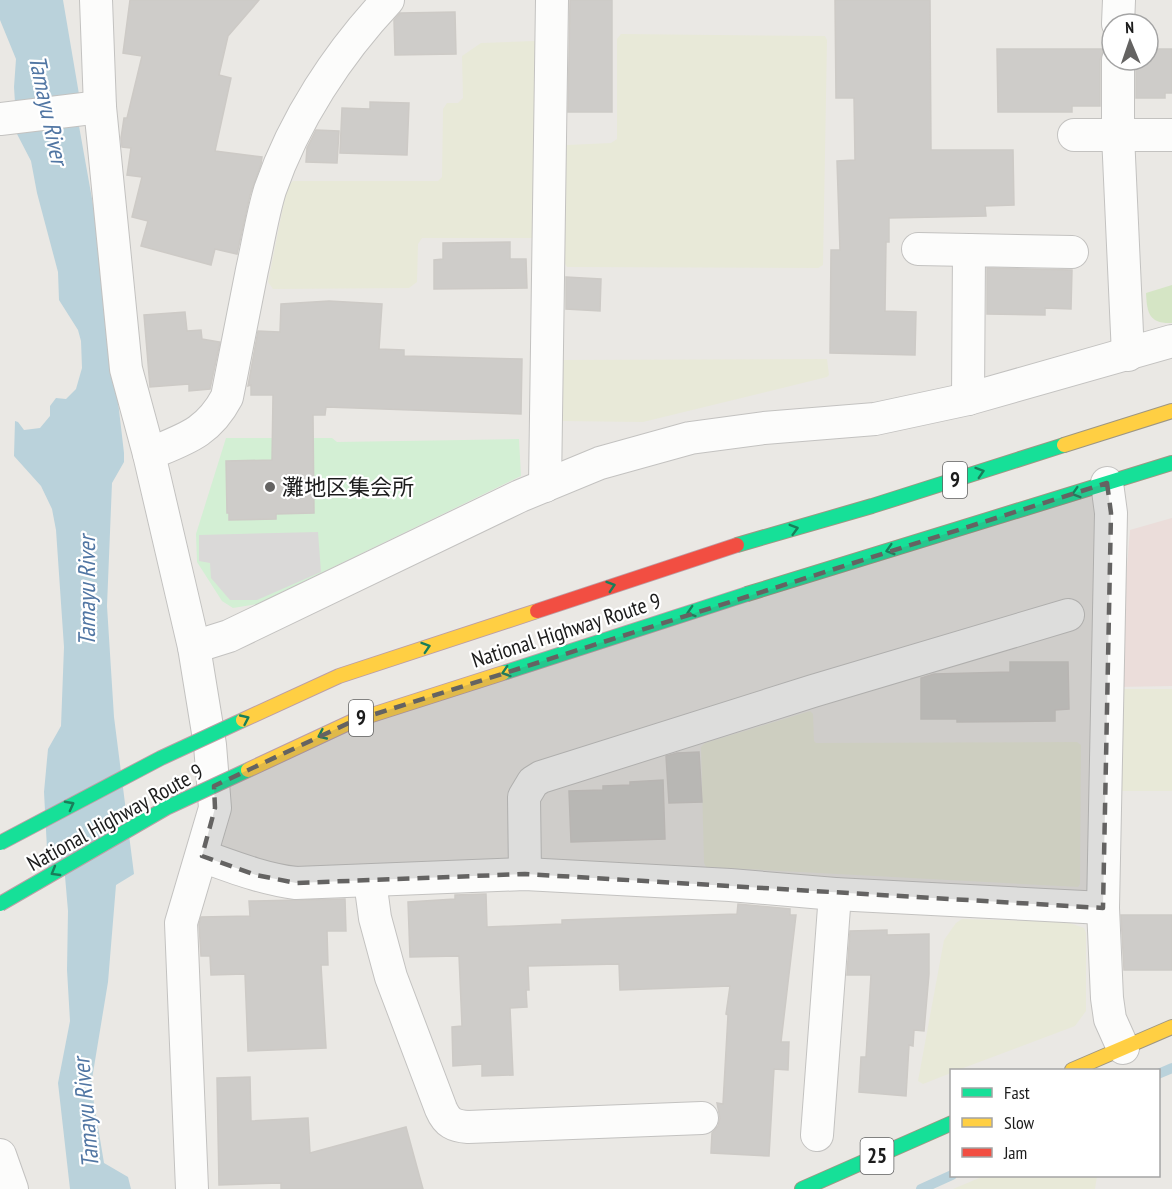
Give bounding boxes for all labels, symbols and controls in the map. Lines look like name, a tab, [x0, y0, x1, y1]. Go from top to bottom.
north arrow	[1100, 12, 1160, 72]
text: N	[1125, 17, 1134, 37]
water label: Tamayu River	[22, 53, 76, 171]
road number: 9	[943, 462, 967, 498]
one-way arrow	[974, 467, 985, 479]
place label: 灘地区集会所	[282, 473, 414, 501]
marker: 灘地区集会所	[263, 480, 277, 494]
one-way arrow	[1071, 486, 1082, 498]
one-way arrow	[788, 524, 798, 536]
water label: Tamayu River	[71, 532, 102, 646]
one-way arrow	[885, 543, 896, 556]
one-way arrow	[605, 581, 616, 594]
street label: National Highway Route 9	[468, 586, 664, 674]
one-way arrow	[686, 605, 697, 617]
one-way arrow	[420, 642, 431, 654]
one-way arrow	[501, 664, 512, 677]
road number: 9	[349, 700, 373, 736]
one-way arrow	[239, 714, 250, 726]
one-way arrow	[317, 728, 328, 740]
street label: National Highway Route 9	[22, 757, 208, 877]
one-way arrow	[64, 801, 75, 813]
one-way arrow	[51, 865, 61, 877]
water label: Tamayu River	[65, 1053, 106, 1169]
legend	[950, 1069, 1160, 1177]
text: Fast	[1004, 1081, 1030, 1104]
text: Slow	[1004, 1111, 1035, 1134]
road number: 25	[860, 1138, 894, 1174]
text: Jam	[1003, 1141, 1027, 1164]

